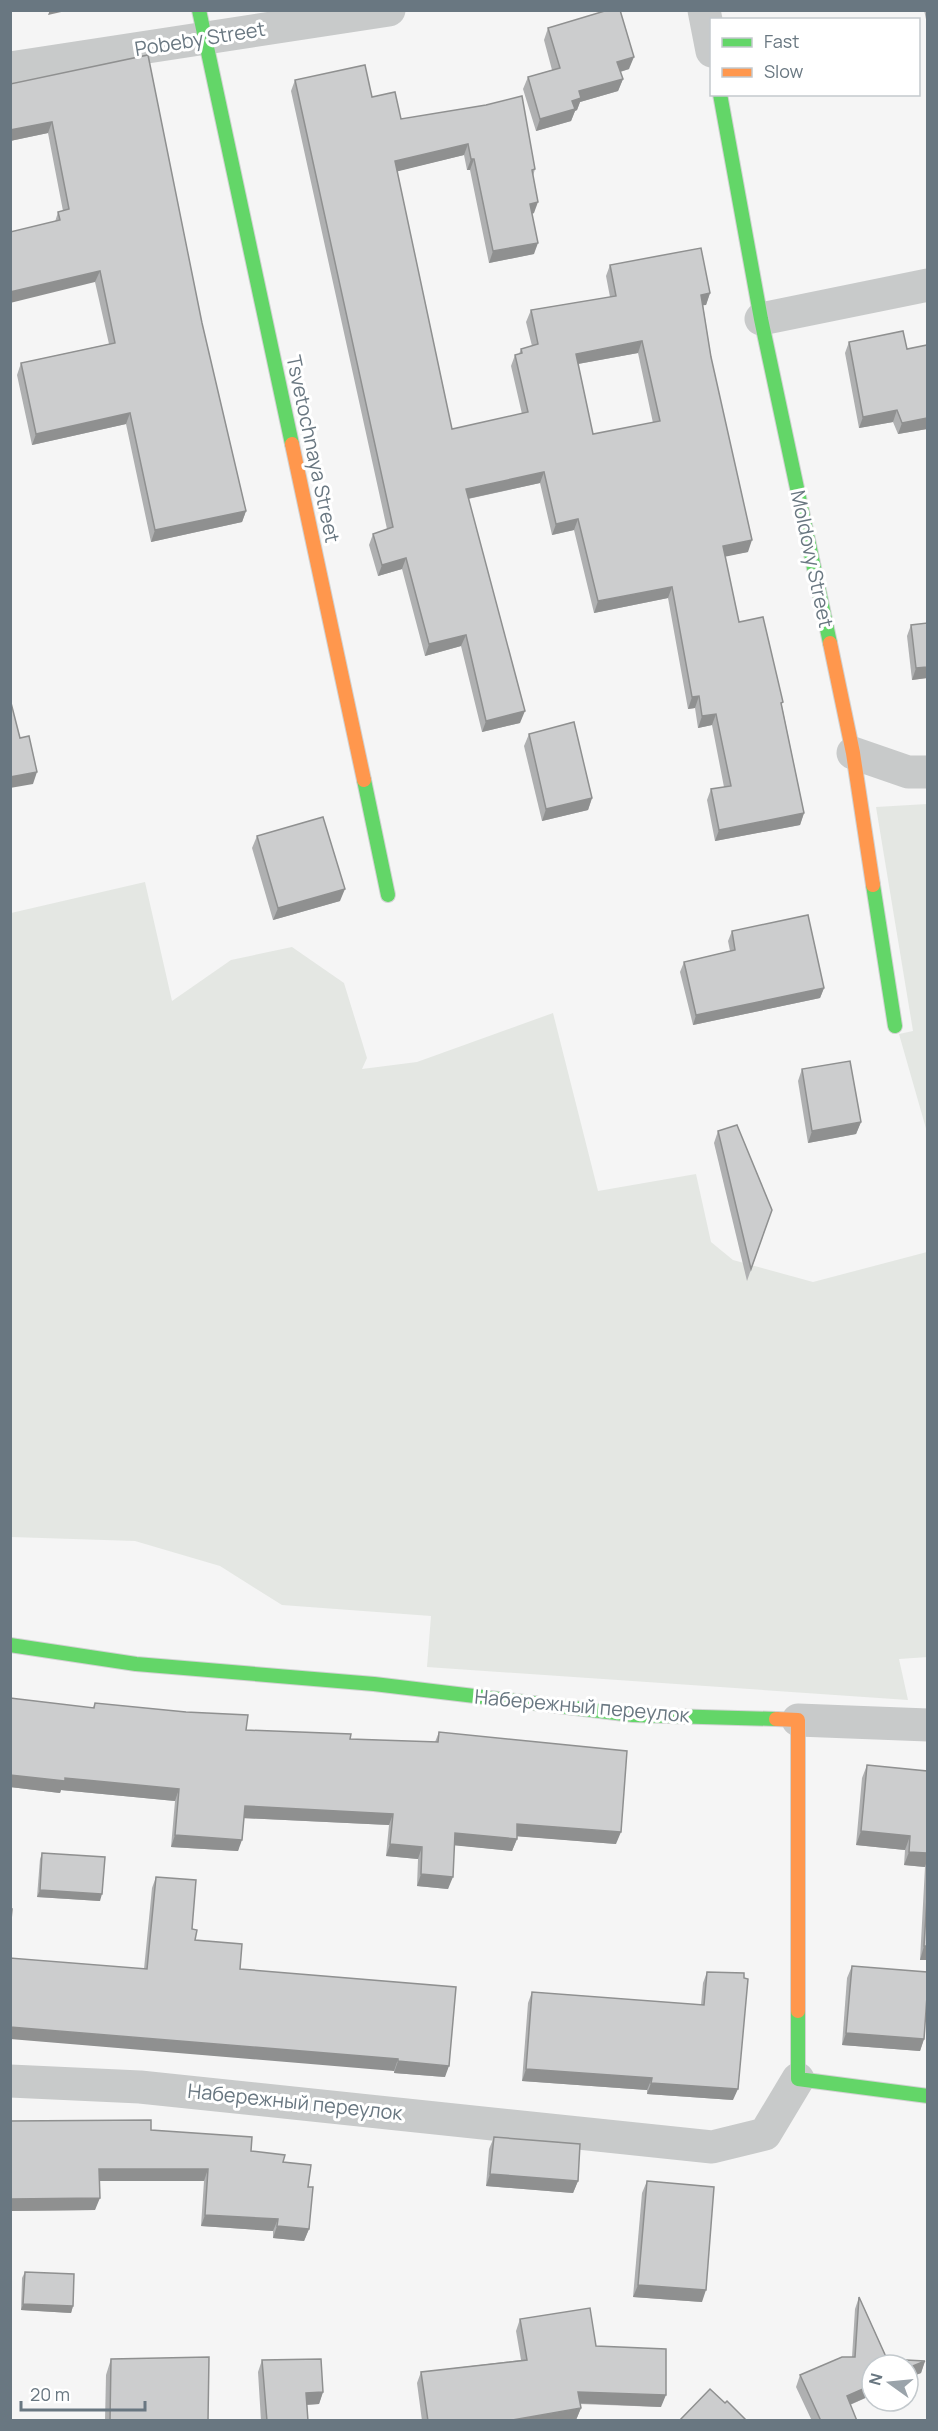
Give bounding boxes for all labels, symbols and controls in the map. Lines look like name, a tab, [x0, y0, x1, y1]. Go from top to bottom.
street label: Pobeby Street	[133, 15, 267, 62]
legend	[710, 18, 920, 96]
text: Fast	[764, 29, 799, 53]
text: Slow	[764, 59, 804, 83]
street label: Tsvetochnaya Street	[280, 353, 347, 545]
street label: Moldovy Street	[785, 488, 840, 630]
street label: Набережный переулок	[473, 1683, 692, 1728]
street label: Набережный переулок	[186, 2077, 405, 2126]
north arrow	[860, 2353, 920, 2413]
text: N	[863, 2371, 888, 2388]
scale bar	[21, 2374, 146, 2412]
text: 20 m	[30, 2382, 70, 2406]

